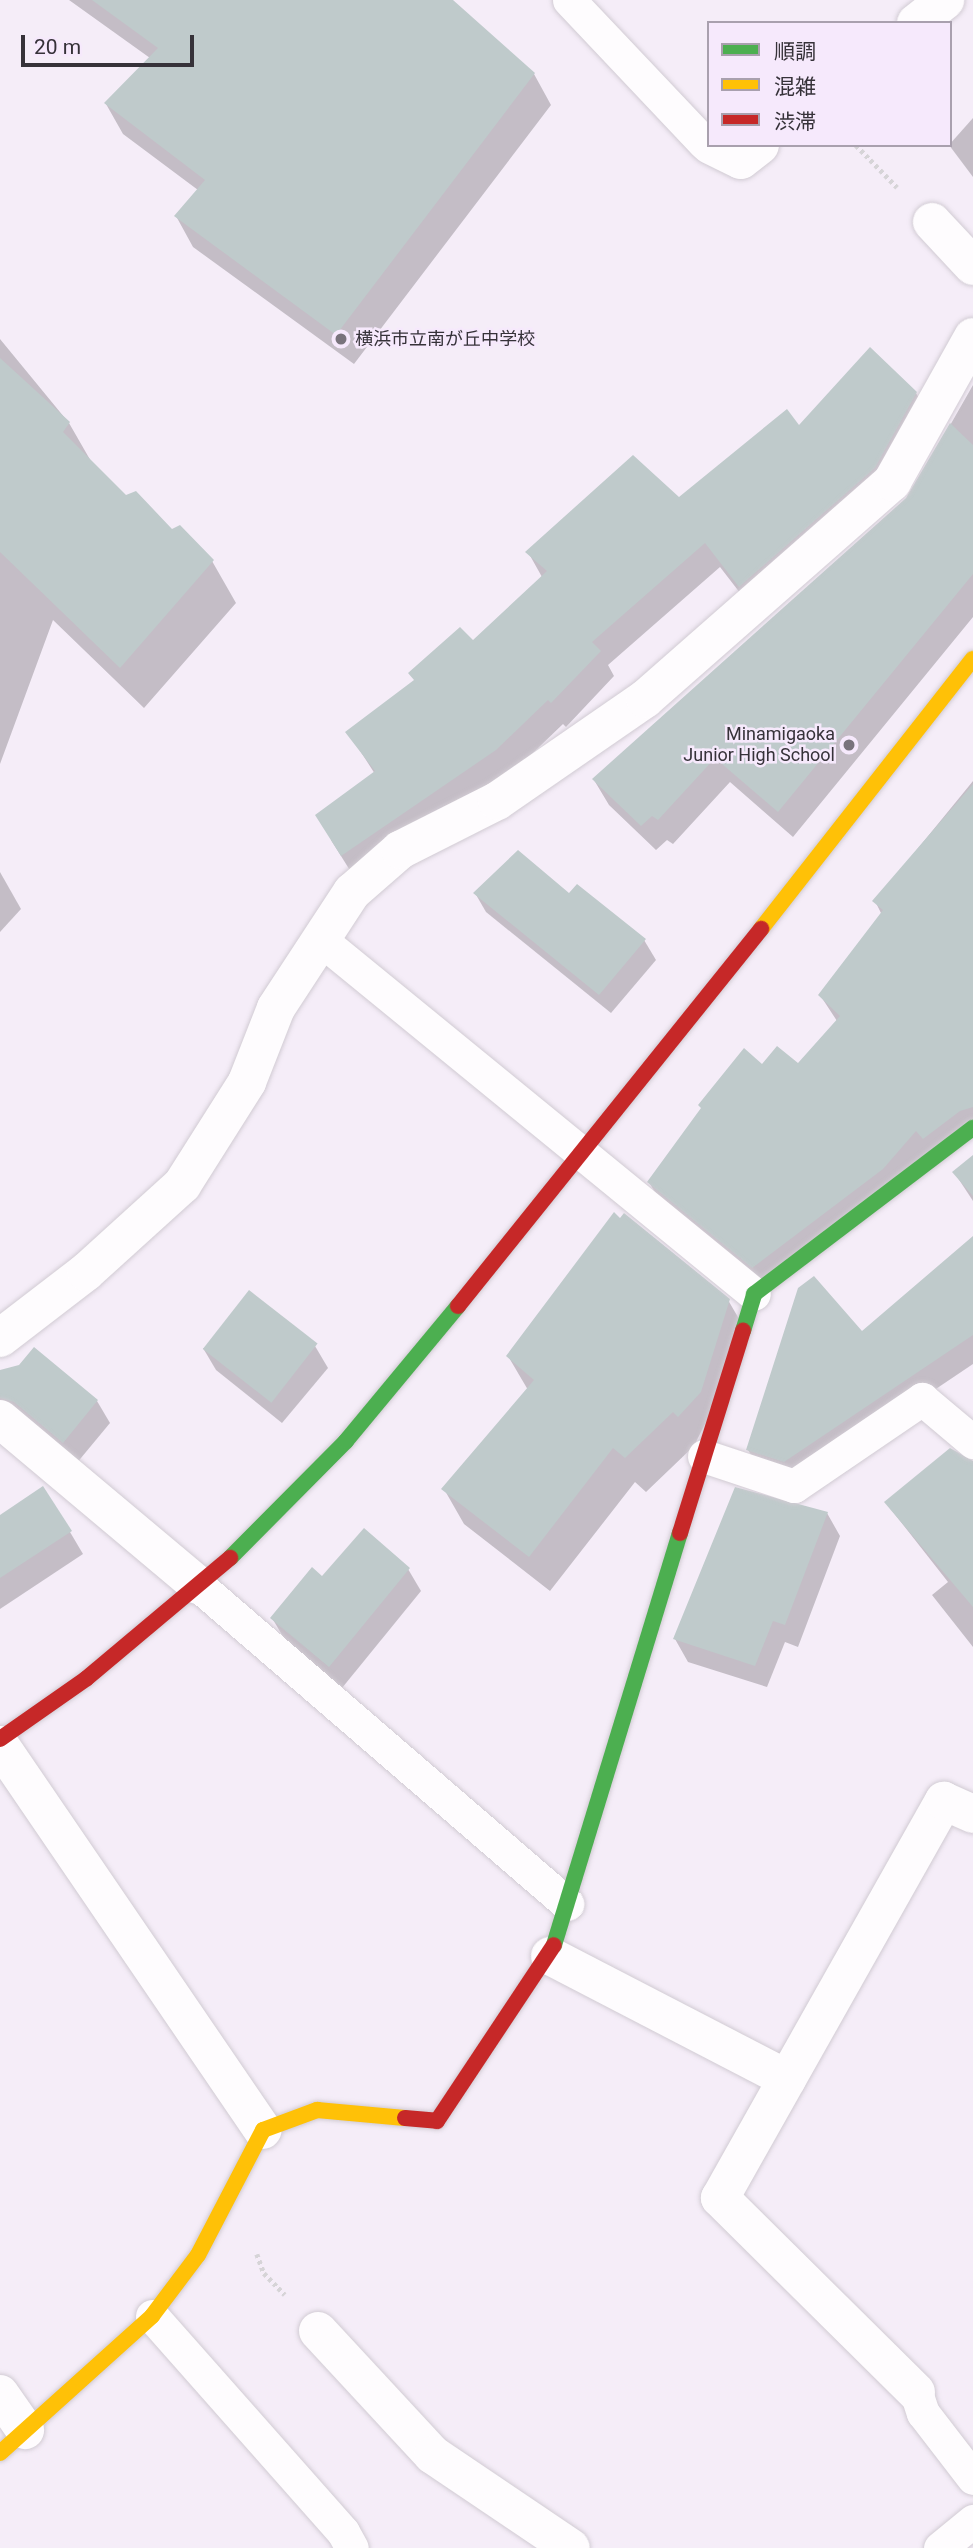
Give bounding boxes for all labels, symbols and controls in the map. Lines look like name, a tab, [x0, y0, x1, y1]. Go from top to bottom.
scale bar	[24, 21, 198, 65]
legend	[707, 21, 952, 147]
text: 20 m	[34, 35, 81, 59]
text: 順調	[774, 40, 816, 64]
text: 混雑	[774, 75, 816, 99]
text: 渋滞	[774, 110, 816, 134]
place label: 横浜市立南が丘中学校	[355, 328, 535, 350]
marker: 横浜市立南が丘中学校	[333, 331, 349, 347]
place label: Minamigaoka Junior High School	[683, 724, 835, 766]
marker: Minamigaoka Junior High School	[841, 737, 857, 753]

